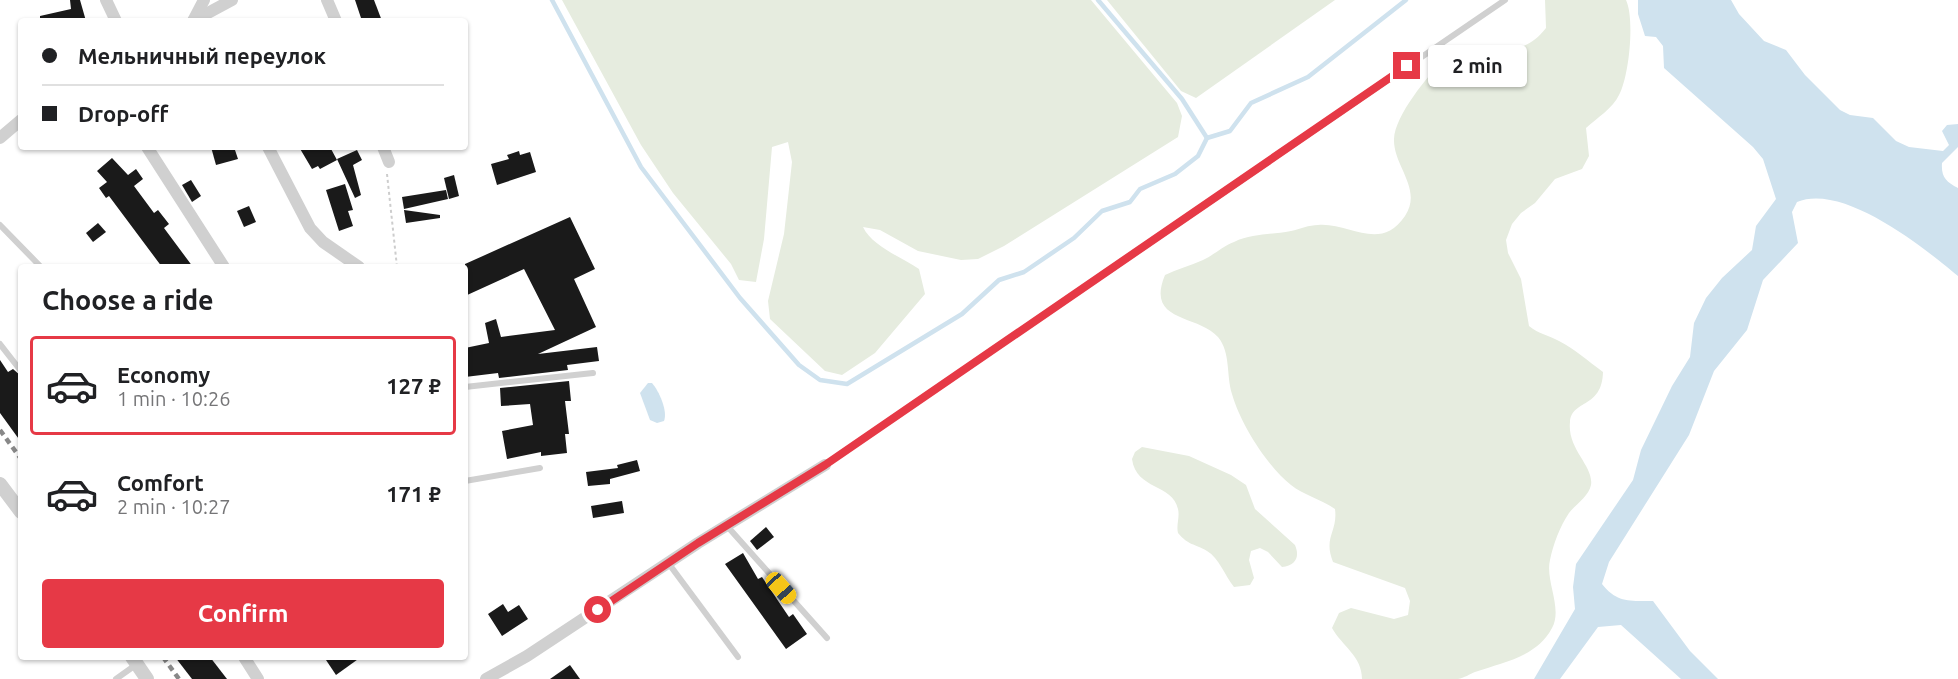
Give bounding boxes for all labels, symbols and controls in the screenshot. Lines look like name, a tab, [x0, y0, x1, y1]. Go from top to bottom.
text: Мельничный переулок	[78, 43, 326, 68]
callout: 2 min	[1428, 45, 1527, 87]
route end	[1393, 52, 1420, 79]
text: 2 min	[1452, 54, 1503, 77]
text: Drop-off	[78, 101, 168, 126]
text: Choose a ride	[42, 285, 214, 315]
icon: car	[45, 359, 99, 413]
text: Economy	[117, 362, 210, 387]
text: 127 ₽	[386, 373, 441, 398]
text: 1 min · 10:26	[117, 387, 231, 410]
icon: car	[45, 467, 99, 521]
text: Comfort	[117, 470, 204, 495]
text: 171 ₽	[386, 481, 441, 506]
text: 2 min · 10:27	[117, 495, 231, 518]
car	[762, 569, 800, 607]
button: Confirm	[42, 579, 444, 648]
route start	[584, 596, 611, 623]

